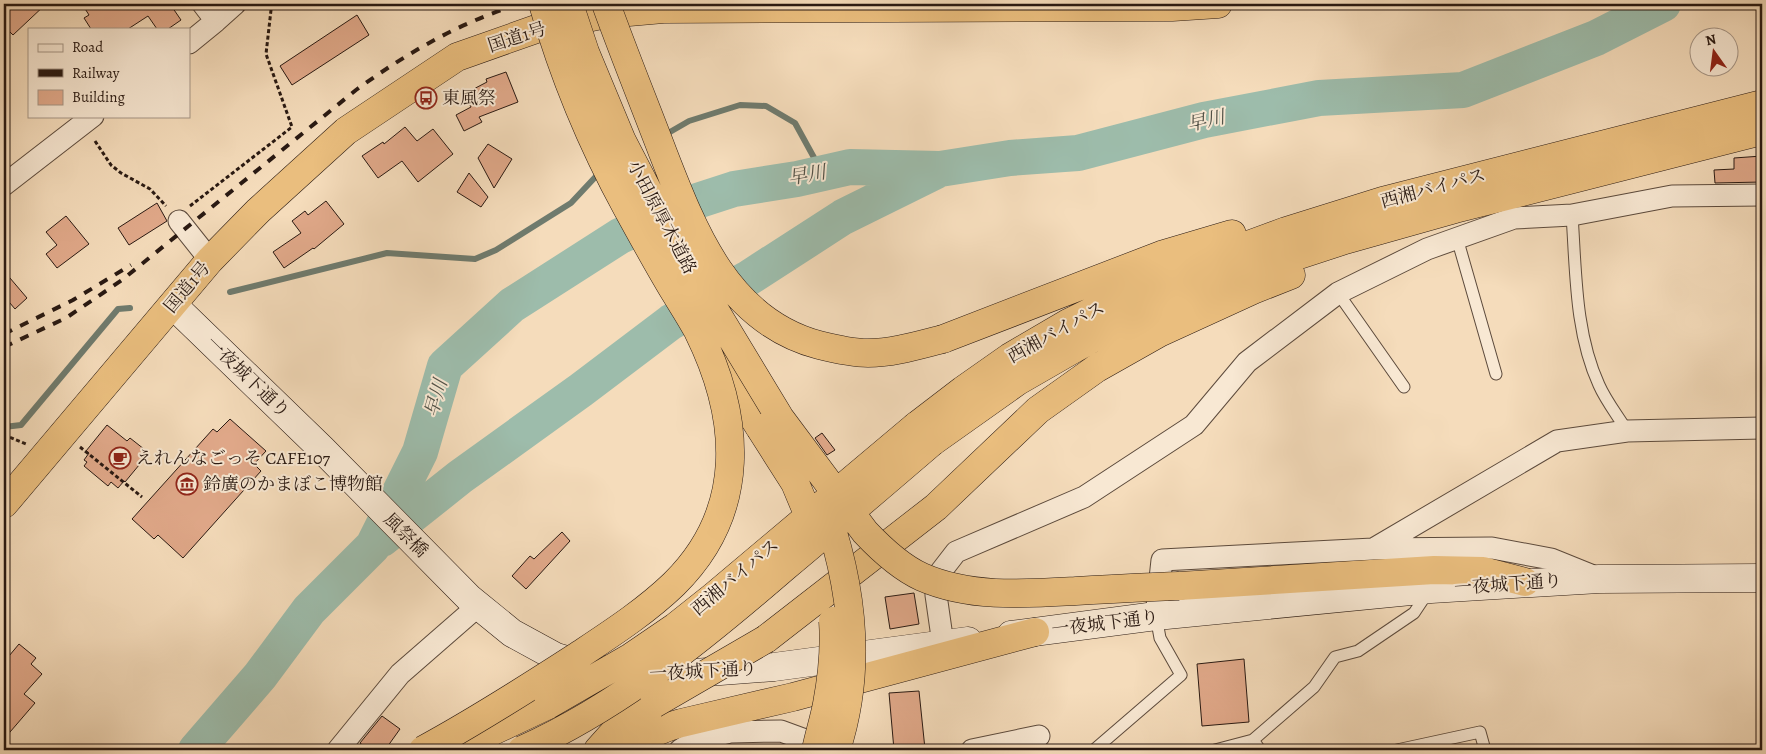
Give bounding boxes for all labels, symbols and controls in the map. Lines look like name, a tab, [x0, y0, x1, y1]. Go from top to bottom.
street label: 国道1号	[485, 16, 549, 58]
legend	[28, 28, 190, 118]
north arrow	[1688, 28, 1738, 78]
text: N	[1704, 29, 1718, 50]
text: Road	[72, 37, 104, 57]
text: Railway	[72, 63, 120, 83]
bus stop icon: 東風祭	[414, 86, 438, 110]
place label: 東風祭	[442, 86, 496, 110]
text: Building	[72, 87, 125, 107]
water label: 早川	[1185, 104, 1229, 138]
street label: 小田原厚木道路	[622, 156, 702, 278]
water label: 早川	[786, 159, 830, 191]
street label: 西湘バイパス	[1378, 162, 1488, 214]
street label: 国道1号	[158, 256, 216, 318]
street label: 西湘バイパス	[1003, 295, 1109, 369]
street label: 一夜城下通り	[201, 331, 295, 423]
water label: 早川	[418, 374, 454, 420]
cafe icon: えれんなごっそ CAFE107	[108, 446, 132, 470]
place label: えれんなごっそ CAFE107	[136, 446, 331, 470]
museum icon: 鈴廣のかまぼこ博物館	[175, 472, 199, 496]
place label: 鈴廣のかまぼこ博物館	[203, 472, 383, 496]
street label: 風祭橋	[378, 507, 434, 563]
street label: 西湘バイパス	[686, 533, 784, 621]
street label: 一夜城下通り	[1453, 568, 1563, 600]
street label: 一夜城下通り	[1050, 605, 1160, 641]
street label: 一夜城下通り	[648, 656, 758, 686]

